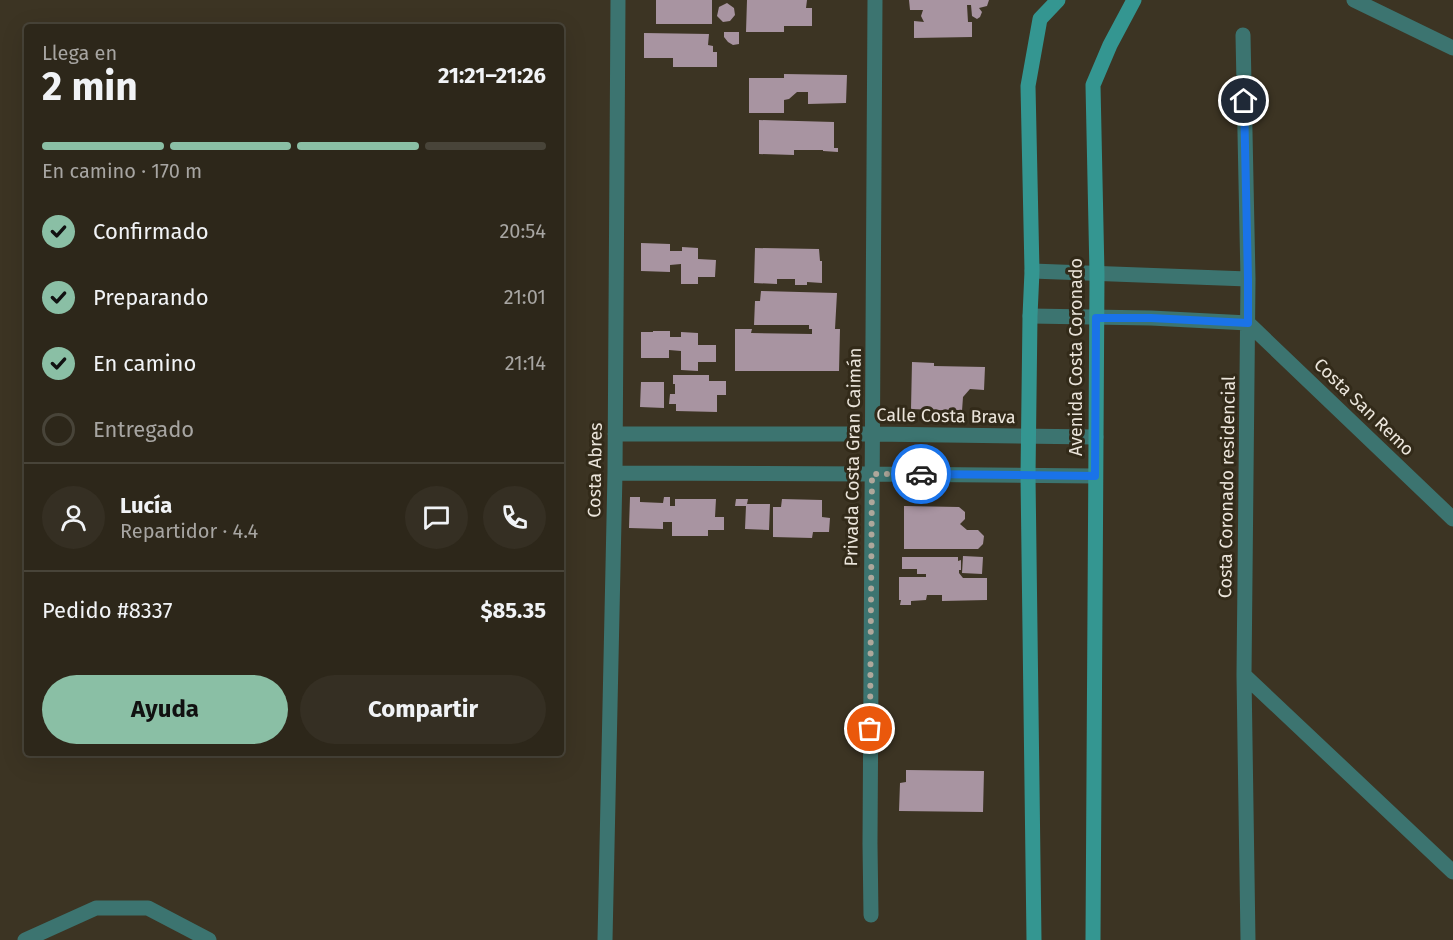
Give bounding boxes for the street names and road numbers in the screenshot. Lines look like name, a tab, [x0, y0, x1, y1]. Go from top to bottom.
street label: Avenida Costa Coronado	[1065, 258, 1087, 456]
street label: Privada Costa Gran Caimán	[840, 347, 866, 567]
street label: Costa San Remo	[1309, 354, 1419, 460]
street label: Costa Coronado residencial	[1214, 376, 1240, 598]
street label: Calle Costa Brava	[876, 404, 1016, 428]
street label: Costa Abres	[583, 422, 607, 518]

